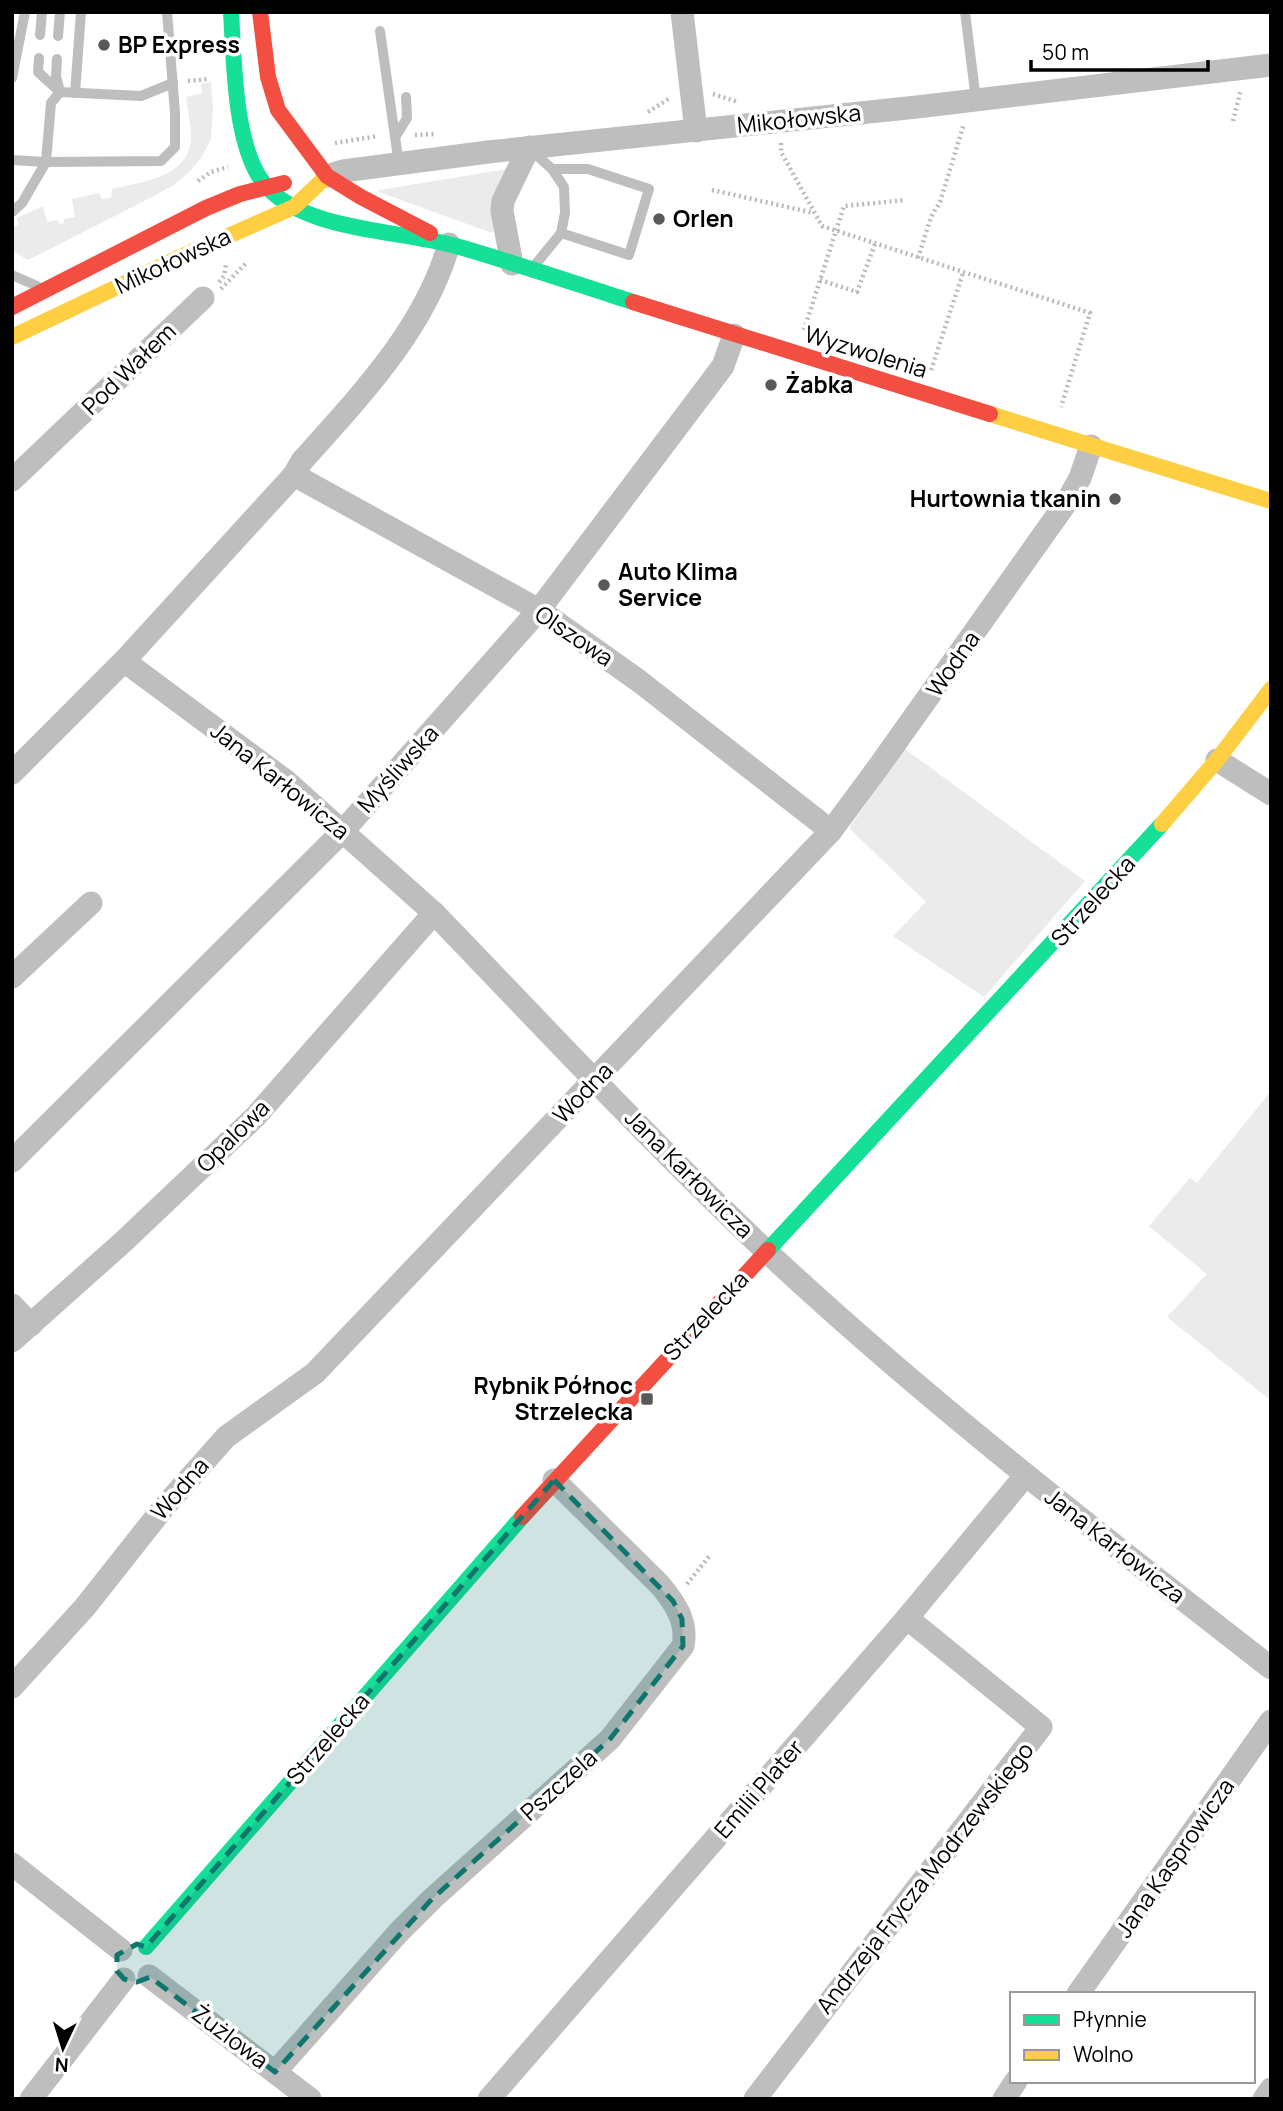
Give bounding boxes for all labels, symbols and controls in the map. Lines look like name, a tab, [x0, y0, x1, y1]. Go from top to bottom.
place label: BP Express	[118, 28, 240, 60]
scale bar	[1031, 28, 1208, 72]
marker: BP Express	[96, 37, 112, 53]
text: 50 m	[1042, 38, 1089, 66]
street label: Mikołowska	[735, 96, 862, 140]
place label: Orlen	[673, 202, 734, 234]
marker: Orlen	[651, 211, 667, 227]
street label: Mikołowska	[109, 219, 236, 301]
street label: Pod Wałem	[74, 315, 182, 421]
street label: Wyzwolenia	[801, 317, 932, 385]
place label: Żabka	[785, 368, 853, 400]
marker: Żabka	[763, 377, 779, 393]
place label: Hurtownia tkanin	[910, 482, 1101, 514]
marker: Hurtownia tkanin	[1107, 491, 1123, 507]
place label: Auto Klima Service	[618, 555, 738, 613]
marker: Auto Klima Service	[596, 577, 612, 593]
street label: Olszowa	[529, 597, 620, 673]
street label: Wodna	[918, 624, 986, 703]
street label: Jana Karłowicza	[204, 714, 357, 846]
street label: Myśliwska	[349, 718, 445, 819]
street label: Strzelecka	[1043, 848, 1142, 953]
street label: Wodna	[545, 1055, 619, 1130]
street label: Opalowa	[189, 1092, 276, 1179]
street label: Jana Karłowicza	[618, 1102, 761, 1245]
street label: Strzelecka	[655, 1263, 755, 1367]
place label: Rybnik Północ Strzelecka	[473, 1369, 633, 1427]
marker: Rybnik Północ Strzelecka	[639, 1391, 655, 1407]
street label: Wodna	[143, 1450, 216, 1527]
street label: Jana Karłowicza	[1039, 1480, 1193, 1610]
street label: Strzelecka	[278, 1686, 376, 1791]
street label: Emilii Plater	[706, 1732, 810, 1845]
street label: Andrzeja Frycza Modrzewskiego	[808, 1735, 1040, 2020]
street label: Pszczela	[513, 1741, 604, 1827]
street label: Jana Kasprowicza	[1107, 1771, 1241, 1944]
legend	[1010, 1992, 1255, 2083]
street label: Żużlowa	[186, 1997, 275, 2076]
text: Płynnie	[1073, 2005, 1147, 2033]
north arrow	[28, 2013, 98, 2083]
text: Wolno	[1073, 2040, 1134, 2068]
text: N	[54, 2052, 70, 2078]

